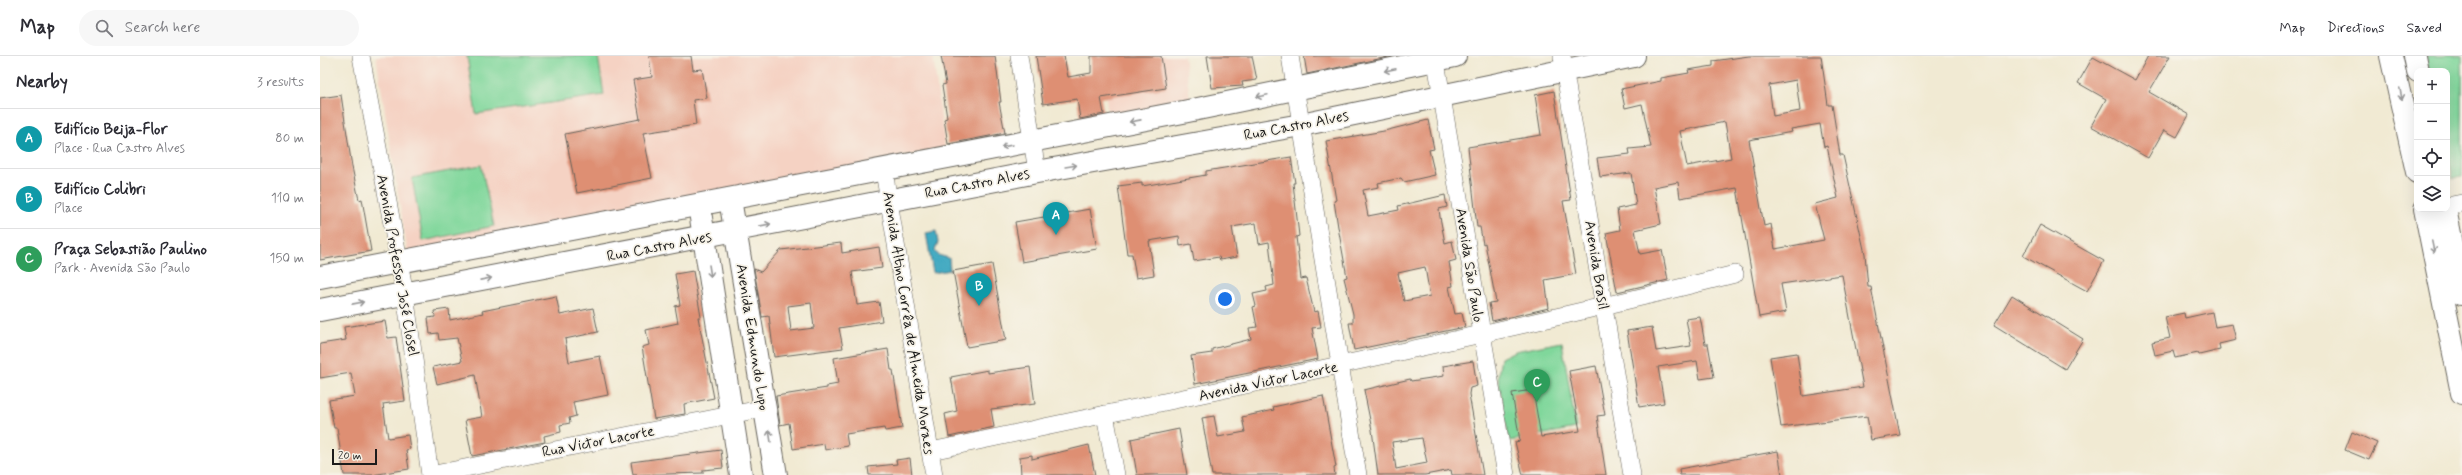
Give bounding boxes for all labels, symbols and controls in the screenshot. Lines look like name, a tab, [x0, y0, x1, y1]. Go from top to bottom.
search box	[79, 10, 359, 46]
text: Map	[20, 15, 55, 40]
icon: search	[93, 17, 115, 39]
text: Search here	[125, 18, 200, 38]
text: Map	[2279, 19, 2305, 37]
text: Directions	[2327, 19, 2385, 37]
text: Saved	[2407, 19, 2442, 37]
one-way arrow	[1383, 66, 1396, 74]
map controls	[2414, 68, 2450, 212]
button: +	[2414, 68, 2450, 104]
text: Nearby	[16, 71, 68, 93]
text: 3 results	[257, 74, 304, 91]
one-way arrow	[2397, 87, 2405, 100]
one-way arrow	[1256, 93, 1269, 101]
button: −	[2414, 104, 2450, 140]
street label: Rua Castro Alves	[1242, 106, 1350, 146]
one-way arrow	[1129, 118, 1142, 126]
text: Edifício Beija-Flor	[54, 120, 167, 140]
text: A	[25, 130, 33, 147]
text: 80 m	[275, 130, 304, 147]
text: Place · Rua Castro Alves	[54, 140, 185, 157]
button: locate	[2414, 140, 2450, 176]
one-way arrow	[1001, 142, 1014, 150]
one-way arrow	[1064, 162, 1077, 170]
street label: Rua Castro Alves	[923, 164, 1031, 204]
street label: Avenida Professor José Closel	[371, 173, 423, 358]
button: layers	[2414, 176, 2450, 212]
text: Edifício Colibri	[54, 180, 146, 200]
text: B	[25, 190, 33, 207]
text: 110 m	[271, 190, 304, 207]
street label: Avenida Altino Corrêa de Almeida Moraes	[877, 190, 939, 457]
text: Place	[54, 200, 83, 217]
pin: A	[1043, 202, 1069, 235]
street label: Avenida São Paulo	[1450, 207, 1488, 324]
street label: Avenida Brasil	[1579, 219, 1613, 311]
one-way arrow	[758, 221, 771, 229]
street label: Rua Castro Alves	[605, 227, 713, 267]
text: Praça Sebastião Paulino	[54, 240, 207, 260]
one-way arrow	[2429, 240, 2437, 253]
text: C	[24, 250, 34, 267]
text: 150 m	[270, 250, 304, 267]
text: Park · Avenida São Paulo	[54, 260, 190, 277]
street label: Avenida Edmundo Lupo	[731, 262, 774, 412]
one-way arrow	[706, 264, 714, 277]
pin: B	[966, 273, 992, 306]
one-way arrow	[479, 274, 492, 282]
your location	[1215, 289, 1235, 309]
one-way arrow	[351, 299, 364, 307]
street label: Avenida Victor Lacorte	[1197, 357, 1340, 406]
pin: C	[1524, 369, 1550, 402]
street label: Rua Victor Lacorte	[540, 421, 656, 463]
one-way arrow	[766, 430, 774, 443]
scale bar	[332, 447, 377, 466]
text: 20 m	[338, 449, 361, 463]

